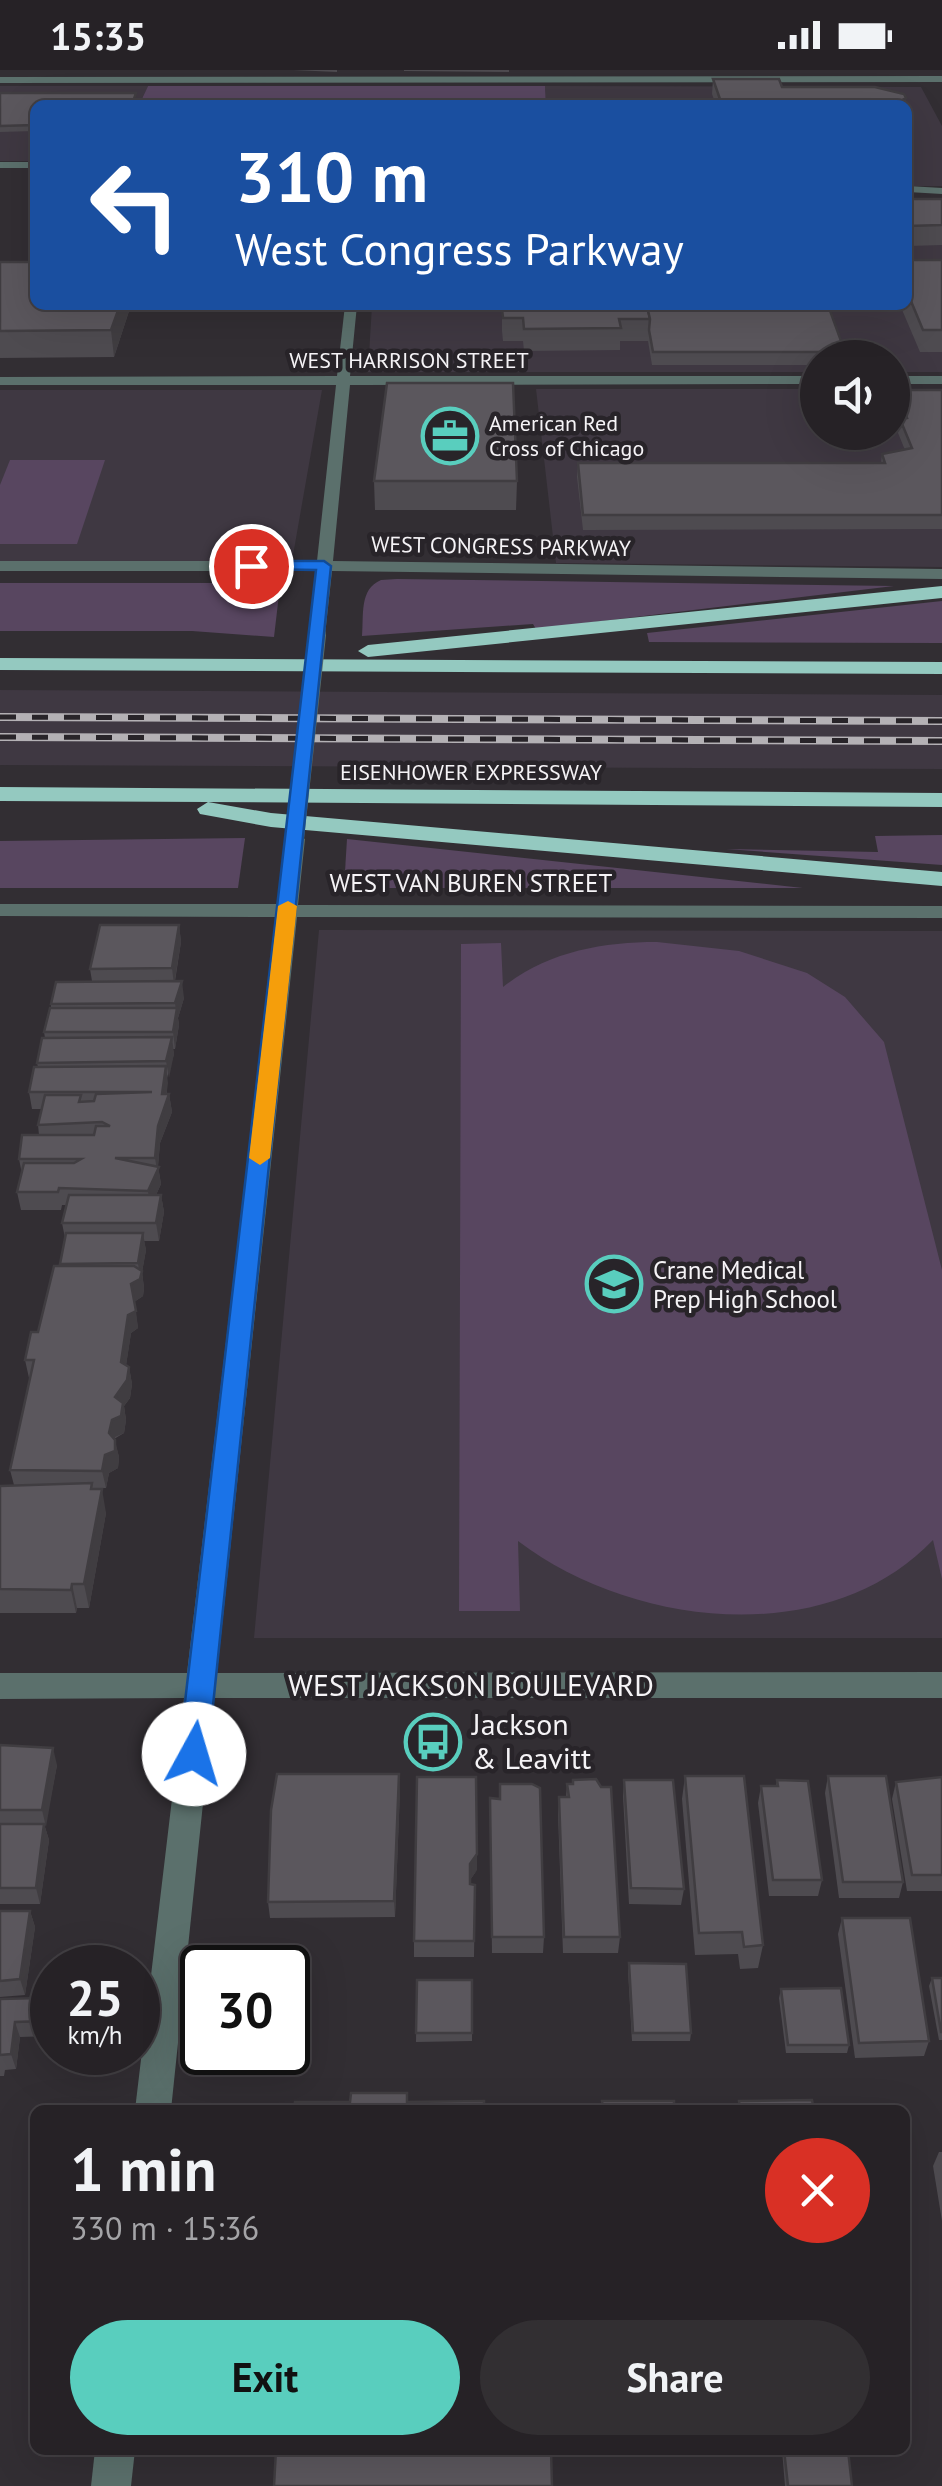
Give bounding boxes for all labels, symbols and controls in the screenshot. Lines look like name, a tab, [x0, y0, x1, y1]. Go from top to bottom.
text: 15:35	[50, 11, 146, 60]
text: 310 m	[235, 131, 428, 221]
icon: left	[70, 140, 200, 270]
text: West Congress Parkway	[235, 219, 684, 277]
map controls	[800, 340, 910, 450]
button: sound	[800, 340, 910, 450]
street label: WEST HARRISON STREET	[289, 346, 529, 374]
office icon: American Red Cross of Chicago	[420, 406, 480, 466]
place label: American Red Cross of Chicago	[489, 409, 644, 462]
pin	[209, 524, 294, 609]
street label: WEST CONGRESS PARKWAY	[371, 530, 632, 562]
icon: arrive	[224, 539, 279, 594]
street label: EISENHOWER EXPRESSWAY	[340, 758, 603, 786]
street label: WEST VAN BUREN STREET	[330, 867, 612, 899]
school or university icon: Crane Medical Prep High School	[584, 1254, 644, 1314]
place label: Crane Medical Prep High School	[653, 1254, 838, 1315]
street label: WEST JACKSON BOULEVARD	[288, 1665, 654, 1704]
position arrow	[142, 1702, 246, 1806]
place label: Jackson & Leavitt	[470, 1704, 591, 1777]
bus stop icon: Jackson & Leavitt	[403, 1712, 463, 1772]
speed limit sign: 30	[180, 1945, 310, 2075]
text: 25	[67, 1965, 123, 2030]
text: km/h	[68, 2019, 122, 2051]
text: 1 min	[70, 2130, 216, 2208]
button: close	[765, 2138, 870, 2243]
text: 330 m · 15:36	[70, 2207, 259, 2249]
button: Exit	[70, 2320, 460, 2435]
button: Share	[480, 2320, 870, 2435]

